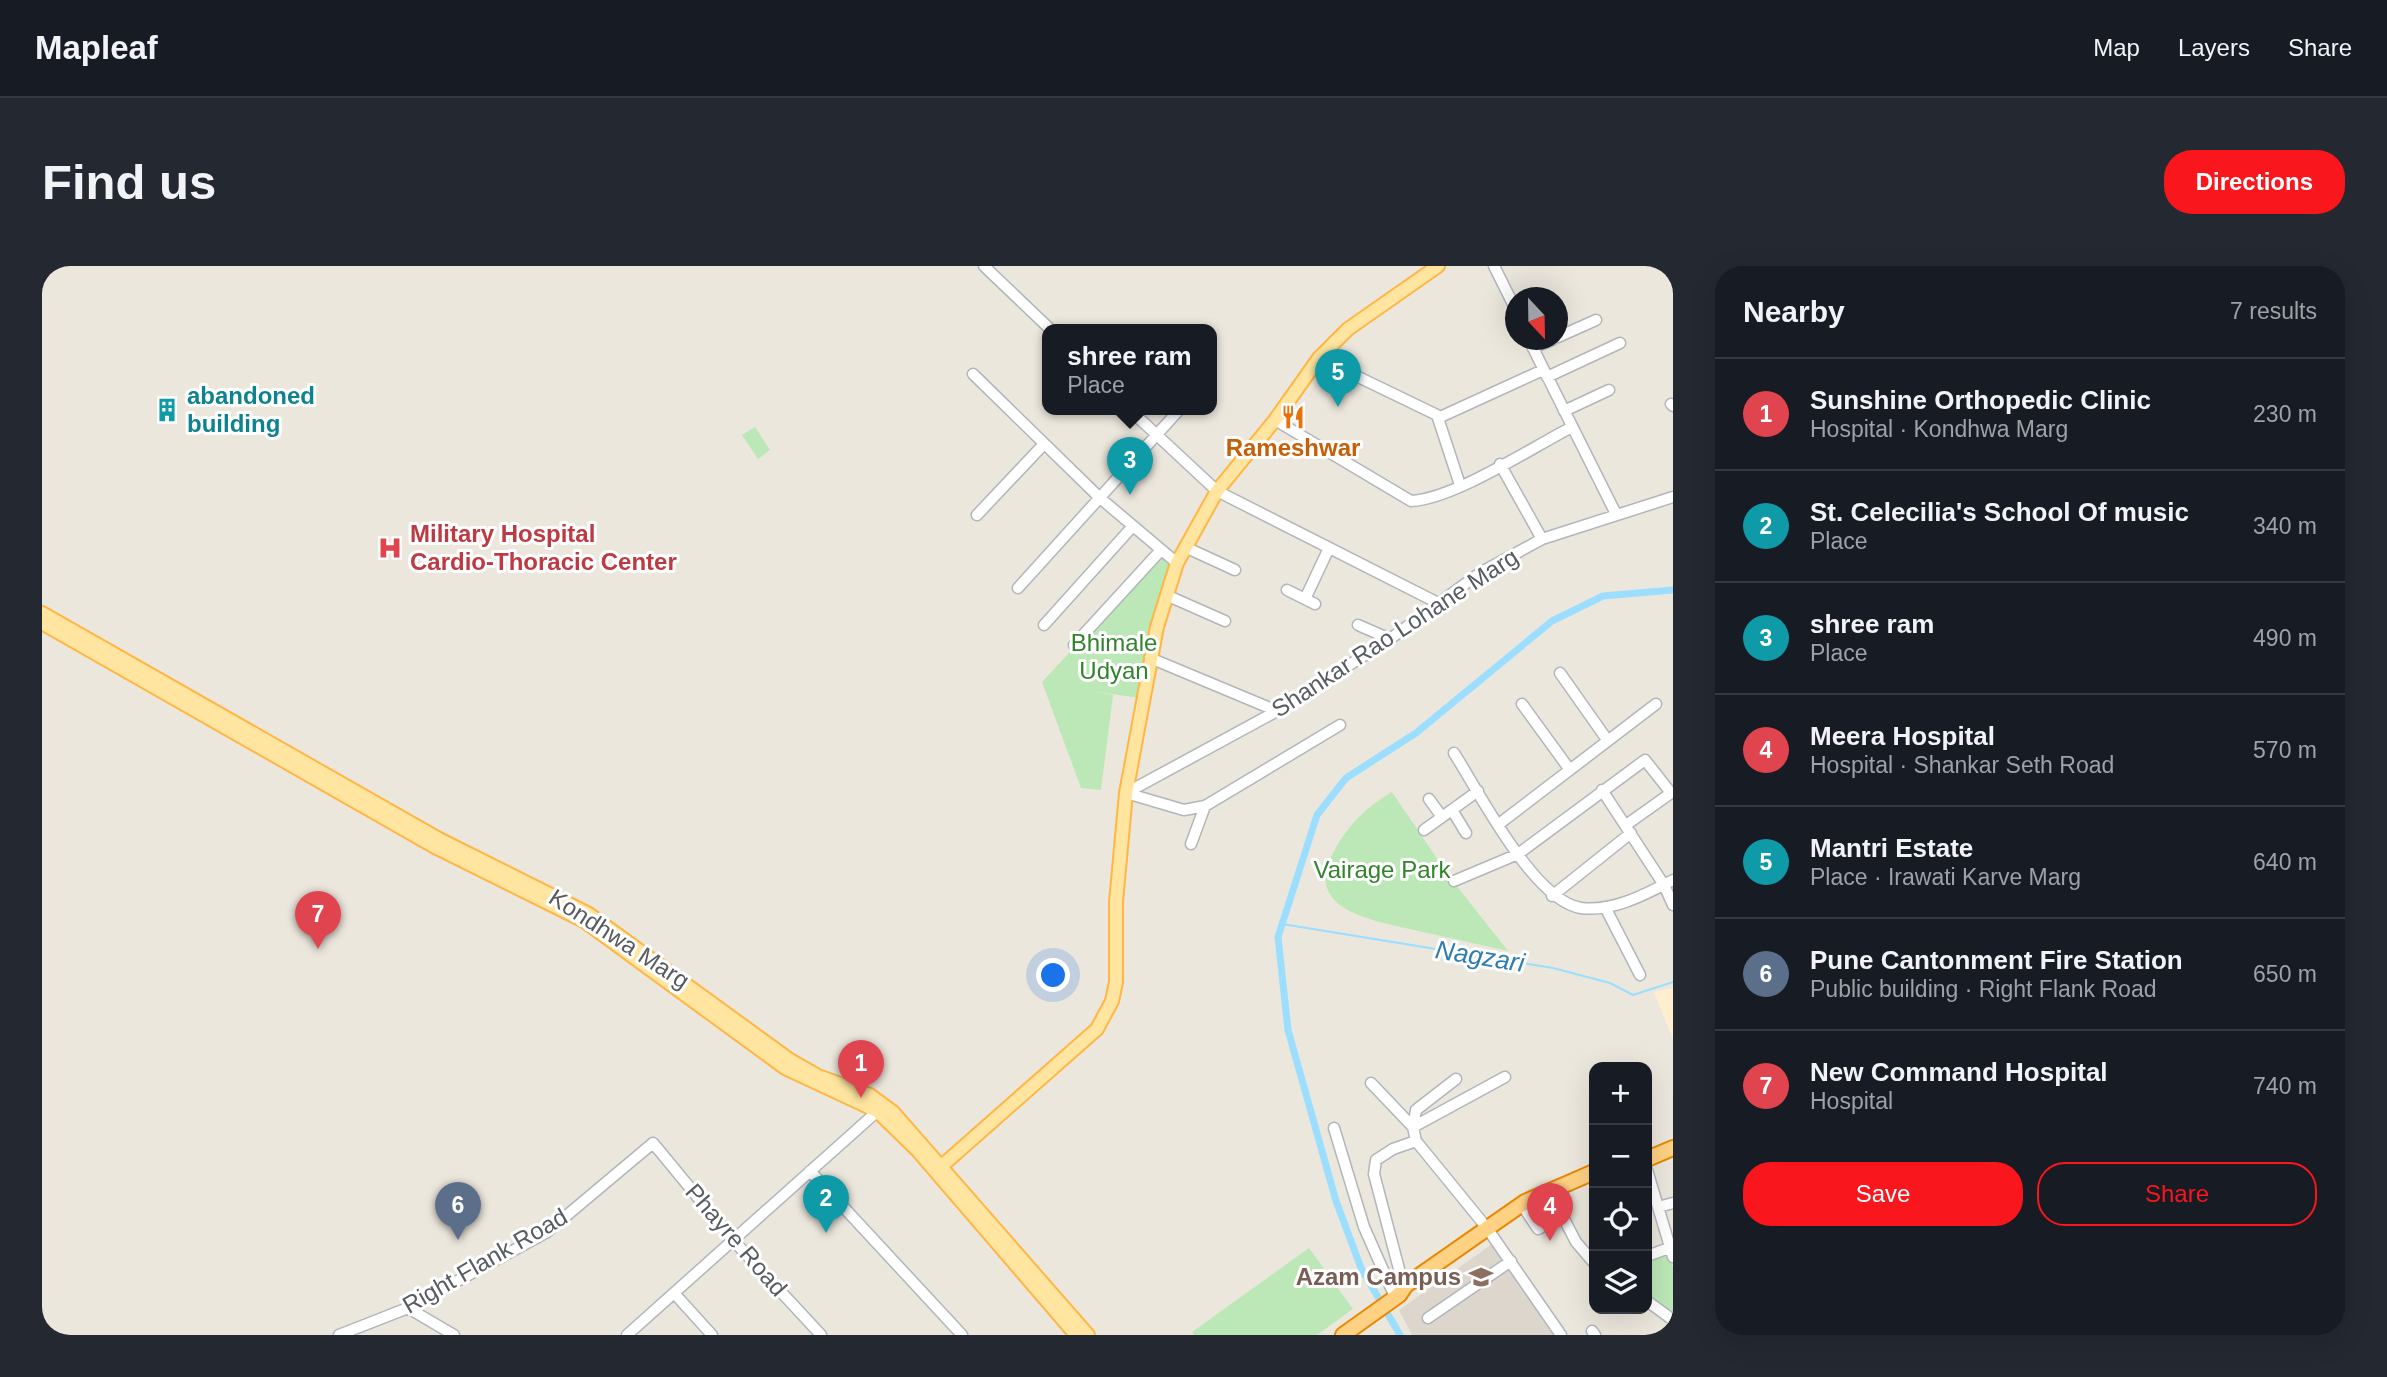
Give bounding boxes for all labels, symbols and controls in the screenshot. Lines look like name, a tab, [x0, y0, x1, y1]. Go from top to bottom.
text: Mapleaf	[35, 29, 158, 66]
text: Map	[2093, 34, 2140, 61]
text: Layers	[2178, 34, 2250, 61]
text: Share	[2288, 34, 2352, 61]
button: Directions	[2164, 150, 2345, 214]
text: Find us	[42, 155, 216, 209]
north arrow	[1505, 287, 1568, 350]
text: Nearby	[1743, 295, 1845, 328]
text: 7 results	[2230, 298, 2317, 324]
popup	[1042, 324, 1217, 415]
text: shree ram	[1067, 341, 1192, 371]
pin: 5	[1315, 349, 1361, 407]
text: Place	[1067, 372, 1125, 398]
place label: abandoned building	[187, 382, 315, 437]
text: Sunshine Orthopedic Clinic	[1810, 385, 2151, 415]
building icon: abandoned building	[153, 396, 181, 424]
text: 1	[1760, 401, 1772, 427]
text: 230 m	[2253, 401, 2317, 427]
restaurant icon: Rameshwar	[1279, 403, 1307, 431]
text: Hospital · Kondhwa Marg	[1810, 416, 2068, 442]
place label: Rameshwar	[1226, 434, 1360, 461]
pin: 3	[1107, 437, 1153, 495]
text: St. Celecilia's School Of music	[1810, 497, 2189, 527]
text: 2	[1760, 513, 1772, 539]
text: 340 m	[2253, 513, 2317, 539]
place label: Military Hospital Cardio-Thoracic Center	[410, 520, 677, 575]
text: Place	[1810, 528, 1868, 554]
hospital icon: Military Hospital Cardio-Thoracic Center	[376, 534, 404, 562]
street label: Shankar Rao Lohane Marg	[1267, 543, 1523, 722]
text: shree ram	[1810, 609, 1934, 639]
text: 3	[1760, 625, 1772, 651]
text: 490 m	[2253, 625, 2317, 651]
park label: Bhimale Udyan	[1071, 629, 1157, 684]
text: Place	[1810, 640, 1868, 666]
text: Meera Hospital	[1810, 721, 1995, 751]
text: 4	[1760, 737, 1772, 763]
text: 570 m	[2253, 737, 2317, 763]
text: Hospital · Shankar Seth Road	[1810, 752, 2114, 778]
text: Mantri Estate	[1810, 833, 1973, 863]
text: 5	[1760, 849, 1772, 875]
text: 640 m	[2253, 849, 2317, 875]
park label: Vairage Park	[1314, 856, 1451, 883]
text: Place · Irawati Karve Marg	[1810, 864, 2081, 890]
street label: Kondhwa Marg	[544, 883, 694, 994]
pin: 7	[295, 891, 341, 949]
water label: Nagzari	[1433, 934, 1528, 978]
text: Pune Cantonment Fire Station	[1810, 945, 2183, 975]
your location	[1036, 958, 1070, 992]
text: 6	[1760, 961, 1772, 987]
text: 650 m	[2253, 961, 2317, 987]
text: Public building · Right Flank Road	[1810, 976, 2156, 1002]
pin: 1	[838, 1040, 884, 1098]
text: New Command Hospital	[1810, 1057, 2108, 1087]
map controls	[1589, 1062, 1652, 1314]
button: +	[1589, 1062, 1652, 1125]
text: 7	[1760, 1073, 1772, 1099]
text: 740 m	[2253, 1073, 2317, 1099]
text: Hospital	[1810, 1088, 1893, 1114]
button: −	[1589, 1125, 1652, 1188]
button: Save	[1743, 1162, 2023, 1226]
button: Share	[2037, 1162, 2317, 1226]
pin: 2	[803, 1175, 849, 1233]
street label: Phayre Road	[680, 1178, 793, 1301]
pin: 6	[435, 1182, 481, 1240]
pin: 4	[1527, 1183, 1573, 1241]
button: locate	[1589, 1188, 1652, 1251]
street label: Right Flank Road	[398, 1203, 572, 1319]
button: layers	[1589, 1251, 1652, 1314]
place label: Azam Campus	[1296, 1263, 1461, 1290]
school or university icon: Azam Campus	[1467, 1263, 1495, 1291]

